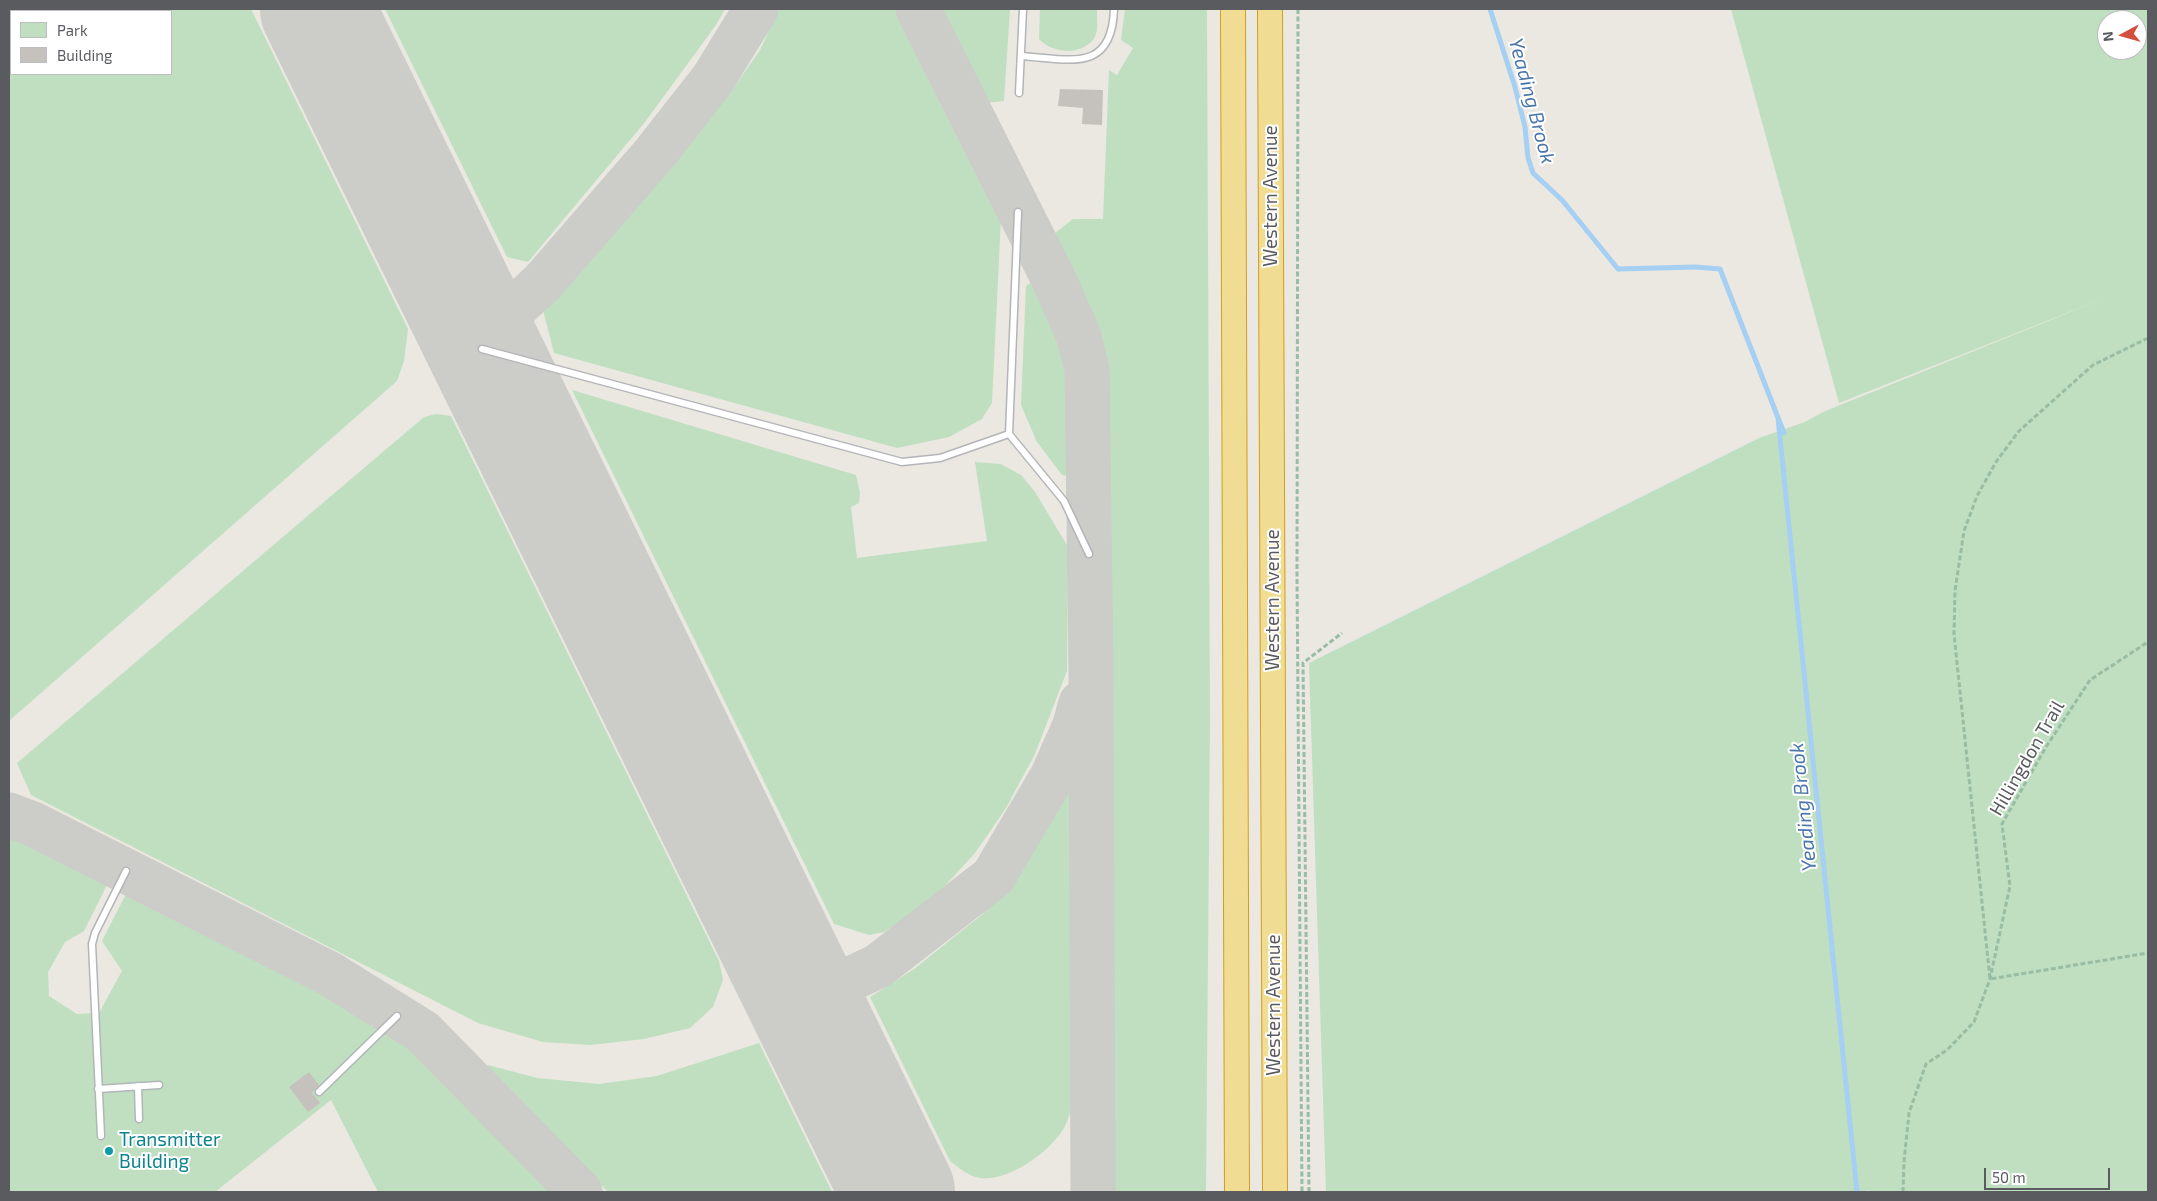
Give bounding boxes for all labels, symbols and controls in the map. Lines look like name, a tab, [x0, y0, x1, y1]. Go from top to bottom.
legend	[10, 10, 172, 75]
north arrow	[2097, 10, 2147, 60]
text: Park	[57, 21, 88, 39]
text: N	[2099, 31, 2117, 42]
water label: Yeading Brook	[1504, 36, 1560, 166]
text: Building	[57, 46, 112, 64]
street label: Western Avenue	[1260, 125, 1282, 267]
street label: Western Avenue	[1262, 529, 1284, 671]
street label: Hillingdon Trail	[1985, 696, 2069, 820]
water label: Yeading Brook	[1784, 742, 1822, 872]
street label: Western Avenue	[1263, 934, 1285, 1076]
place label: Transmitter Building	[119, 1129, 221, 1173]
marker: Transmitter Building	[103, 1145, 115, 1157]
scale bar	[1987, 1158, 2113, 1190]
text: 50 m	[1992, 1168, 2026, 1186]

